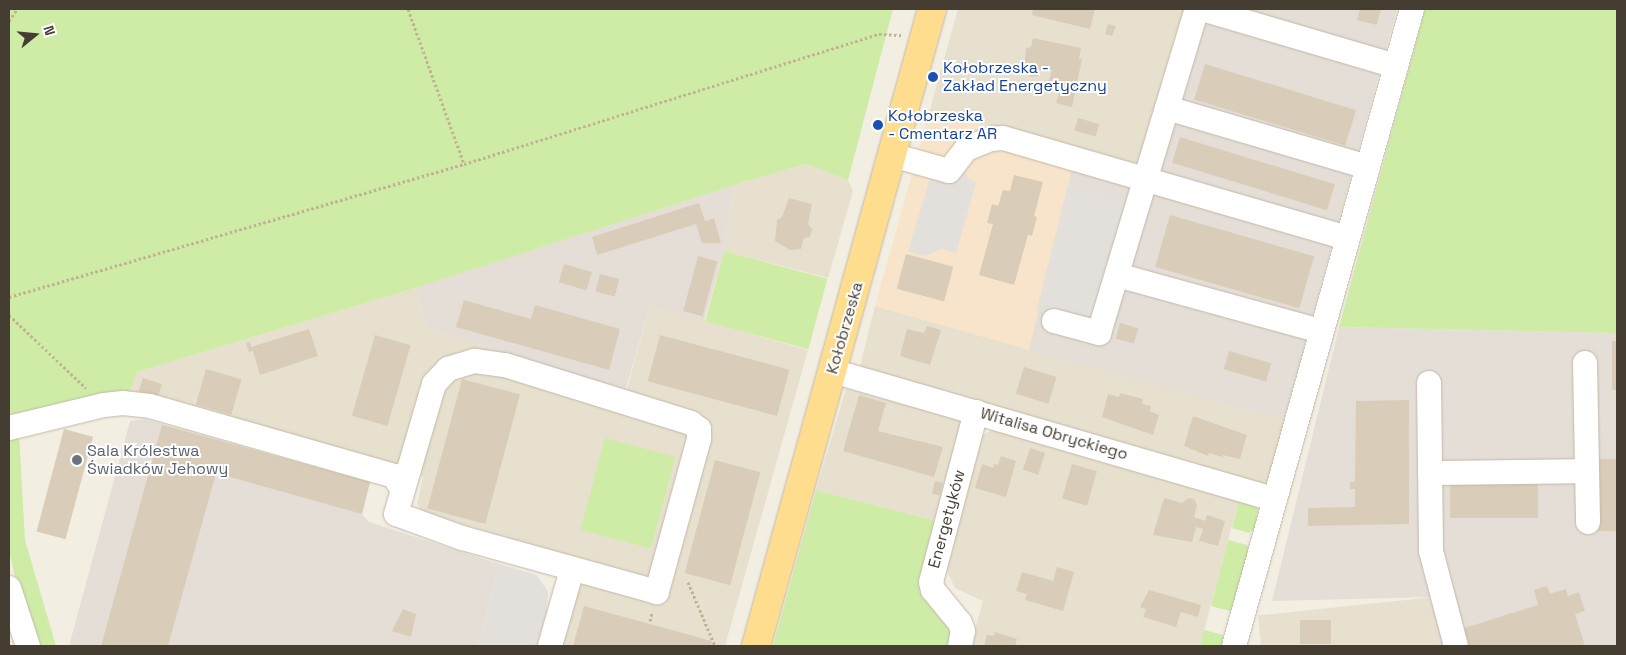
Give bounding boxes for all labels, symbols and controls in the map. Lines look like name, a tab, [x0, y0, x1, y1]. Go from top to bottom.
north arrow	[10, 10, 60, 60]
text: N	[39, 23, 59, 38]
place label: Kołobrzeska - Zakład Energetyczny	[943, 58, 1107, 96]
marker: Kołobrzeska - Zakład Energetyczny	[927, 71, 939, 83]
place label: Kołobrzeska - Cmentarz AR	[888, 106, 998, 144]
marker: Kołobrzeska - Cmentarz AR	[872, 119, 884, 131]
street label: Kołobrzeska	[823, 280, 867, 376]
street label: Witalisa Obryckiego	[978, 404, 1130, 464]
place label: Sala Królestwa Świadków Jehowy	[87, 441, 228, 479]
marker: Sala Królestwa Świadków Jehowy	[71, 454, 83, 466]
street label: Energetyków	[925, 468, 969, 570]

